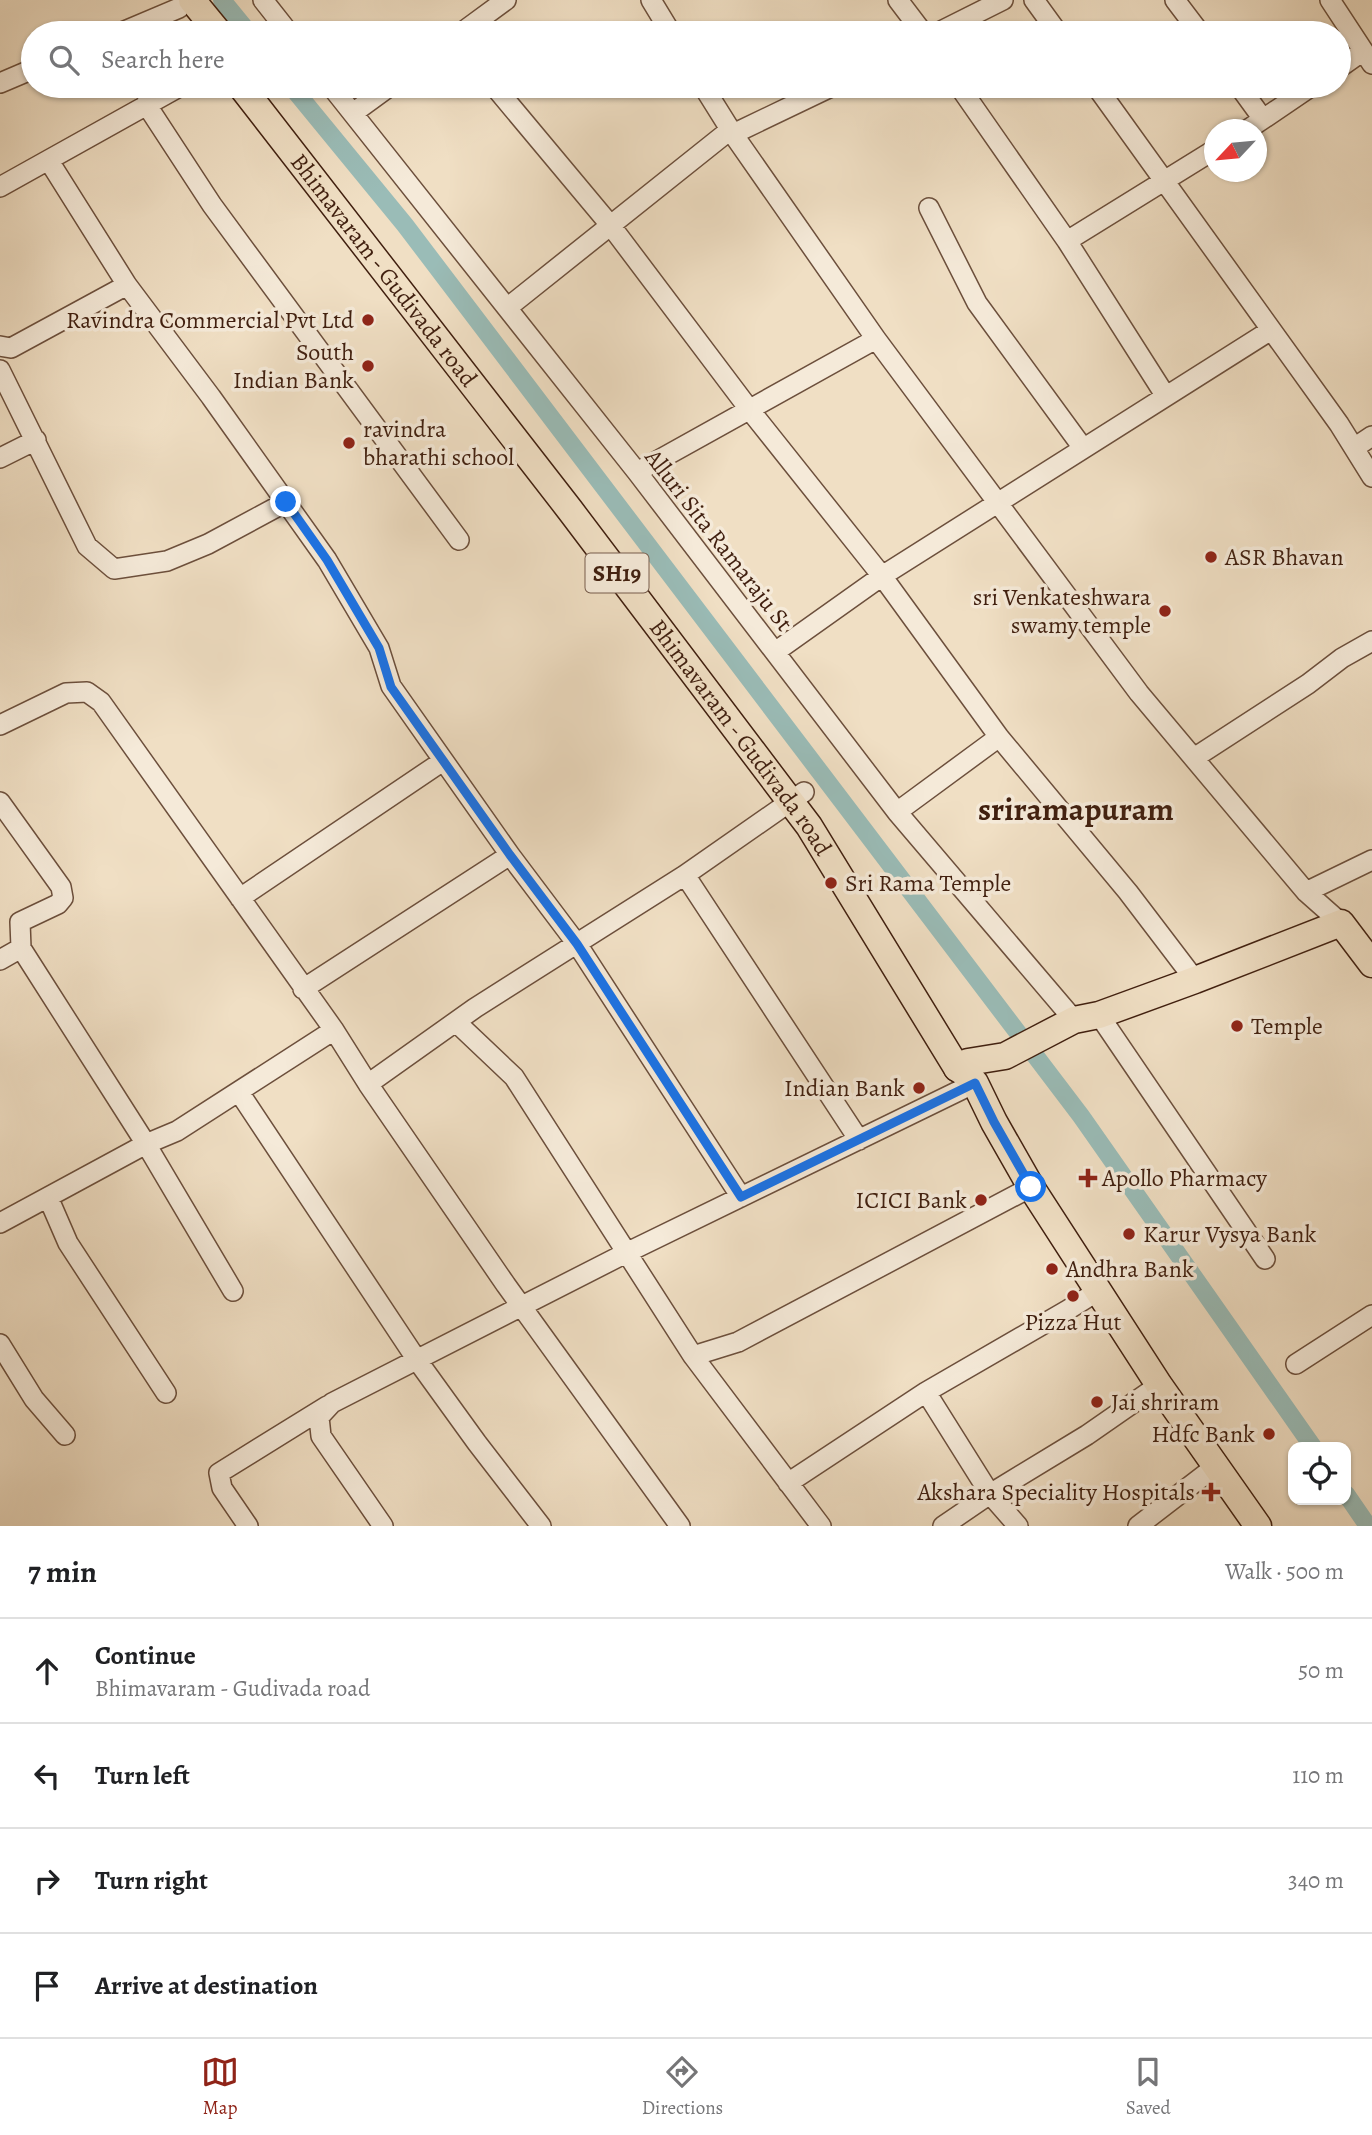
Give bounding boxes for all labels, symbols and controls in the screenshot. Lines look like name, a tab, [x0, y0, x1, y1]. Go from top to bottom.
search box	[21, 21, 1351, 98]
icon: search	[45, 41, 83, 79]
text: Search here	[101, 42, 225, 77]
north arrow	[1204, 119, 1267, 182]
street label: Bhimavaram - Gudivada road	[283, 147, 485, 394]
place label: Ravindra Commercial Pvt Ltd	[66, 304, 354, 336]
marker: Ravindra Commercial Pvt Ltd	[360, 312, 376, 328]
place label: South Indian Bank	[233, 336, 354, 396]
marker: South Indian Bank	[360, 358, 376, 374]
place label: ravindra bharathi school	[363, 413, 514, 473]
marker: ravindra bharathi school	[341, 435, 357, 451]
street label: Alluri Sita Ramaraju St	[637, 441, 800, 638]
route end	[270, 486, 301, 517]
place label: ASR Bhavan	[1224, 541, 1344, 573]
marker: ASR Bhavan	[1203, 549, 1219, 565]
road number: SH19	[586, 554, 648, 593]
place label: sri Venkateshwara swamy temple	[973, 581, 1152, 641]
marker: sri Venkateshwara swamy temple	[1157, 603, 1173, 619]
street label: Bhimavaram - Gudivada road	[642, 613, 839, 862]
district label: sriramapuram	[978, 787, 1174, 831]
place label: Sri Rama Temple	[845, 867, 1011, 899]
marker: Sri Rama Temple	[823, 875, 839, 891]
place label: Temple	[1251, 1010, 1323, 1042]
marker: Temple	[1229, 1018, 1245, 1034]
place label: Indian Bank	[784, 1072, 905, 1104]
marker: Indian Bank	[911, 1080, 927, 1096]
place label: Apollo Pharmacy	[1101, 1162, 1267, 1194]
marker: Apollo Pharmacy	[1080, 1170, 1096, 1186]
route start	[1015, 1171, 1046, 1202]
place label: ICICI Bank	[856, 1184, 967, 1216]
marker: ICICI Bank	[973, 1192, 989, 1208]
place label: Karur Vysya Bank	[1143, 1218, 1316, 1250]
marker: Karur Vysya Bank	[1121, 1226, 1137, 1242]
place label: Andhra Bank	[1065, 1253, 1194, 1285]
marker: Andhra Bank	[1044, 1261, 1060, 1277]
marker: Pizza Hut	[1065, 1288, 1081, 1304]
place label: Pizza Hut	[1025, 1306, 1121, 1338]
place label: Jai shriram	[1111, 1386, 1219, 1418]
marker: Jai shriram	[1089, 1394, 1105, 1410]
place label: Hdfc Bank	[1151, 1418, 1255, 1450]
marker: Hdfc Bank	[1261, 1426, 1277, 1442]
map controls	[1288, 1442, 1351, 1505]
button: locate	[1288, 1442, 1351, 1505]
place label: Akshara Speciality Hospitals	[916, 1476, 1195, 1508]
marker: Akshara Speciality Hospitals	[1201, 1482, 1221, 1502]
text: 7 min	[28, 1552, 97, 1592]
text: Walk · 500 m	[1225, 1556, 1344, 1587]
text: Continue	[95, 1638, 196, 1673]
icon: ahead	[28, 1652, 66, 1690]
text: 50 m	[1298, 1655, 1344, 1686]
text: Bhimavaram - Gudivada road	[95, 1673, 370, 1704]
icon: left	[28, 1757, 66, 1795]
text: Turn left	[95, 1758, 190, 1793]
text: 110 m	[1292, 1760, 1344, 1791]
icon: right	[28, 1862, 66, 1900]
text: Turn right	[95, 1863, 208, 1898]
text: 340 m	[1288, 1865, 1344, 1896]
icon: arrive	[28, 1967, 66, 2005]
text: Arrive at destination	[95, 1968, 318, 2003]
tab: Map	[201, 2053, 239, 2121]
tab: Directions	[642, 2053, 723, 2121]
tab: Saved	[1126, 2053, 1171, 2121]

